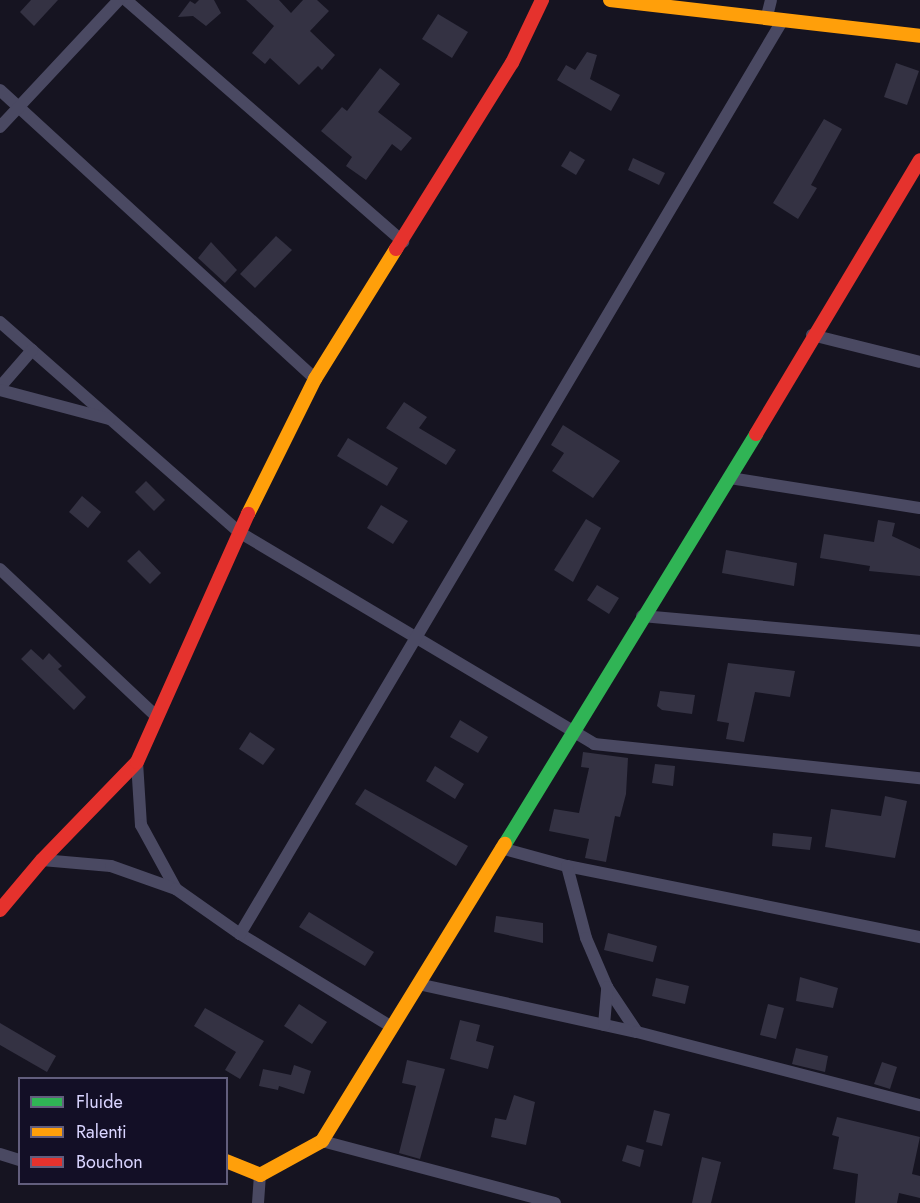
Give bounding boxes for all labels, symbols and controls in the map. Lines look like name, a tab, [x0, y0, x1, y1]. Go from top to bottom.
legend	[18, 1077, 228, 1185]
text: Fluide	[76, 1089, 123, 1115]
text: Ralenti	[76, 1119, 127, 1145]
text: Bouchon	[76, 1149, 143, 1175]

